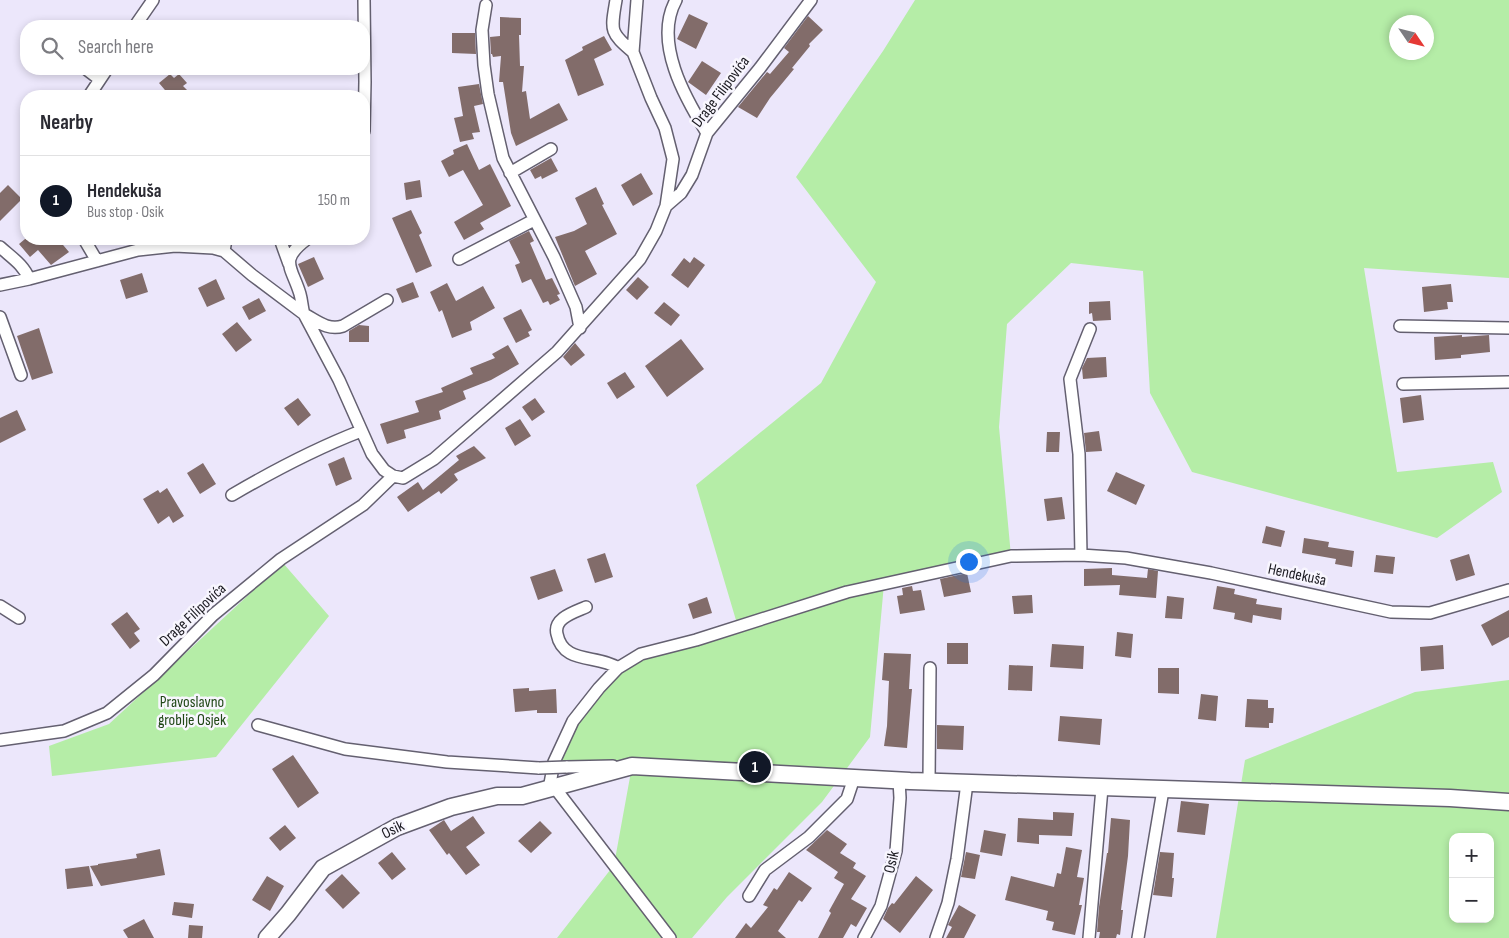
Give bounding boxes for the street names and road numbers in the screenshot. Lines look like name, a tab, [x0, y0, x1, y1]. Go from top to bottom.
street label: Drage Filipovića	[688, 53, 754, 131]
street label: Hendekuša	[1266, 560, 1328, 590]
street label: Drage Filipovića	[156, 579, 230, 651]
street label: Osik	[379, 816, 407, 844]
street label: Osik	[880, 849, 904, 875]

